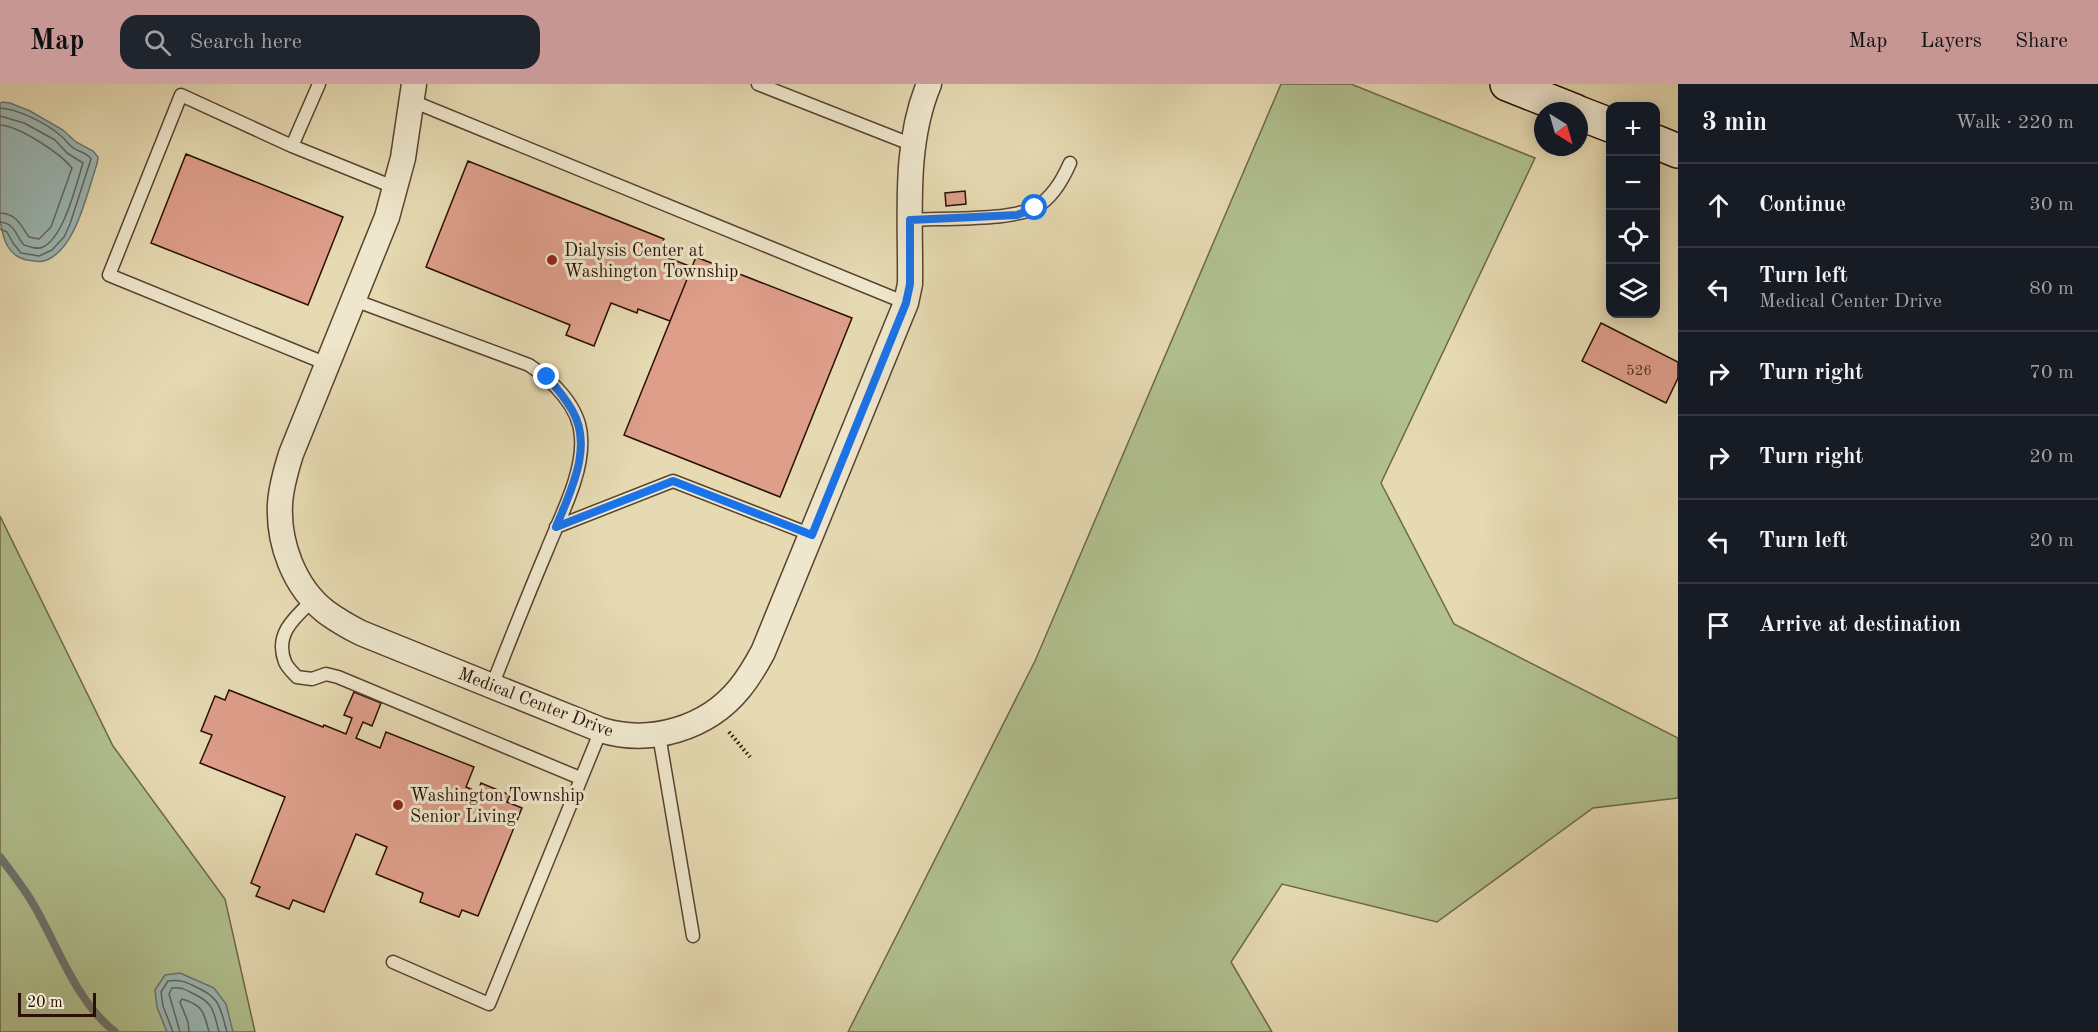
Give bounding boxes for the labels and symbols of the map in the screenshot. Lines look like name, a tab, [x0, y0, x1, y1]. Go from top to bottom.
north arrow	[1534, 102, 1588, 156]
route start	[1021, 194, 1047, 220]
place label: Dialysis Center at Washington Township	[564, 242, 738, 281]
marker: Dialysis Center at Washington Township	[545, 253, 559, 267]
route end	[533, 363, 559, 389]
house number: 526	[1626, 364, 1652, 379]
street label: Medical Center Drive	[456, 665, 616, 741]
place label: Washington Township Senior Living	[410, 787, 584, 826]
marker: Washington Township Senior Living	[391, 798, 405, 812]
scale bar	[18, 990, 96, 1018]

